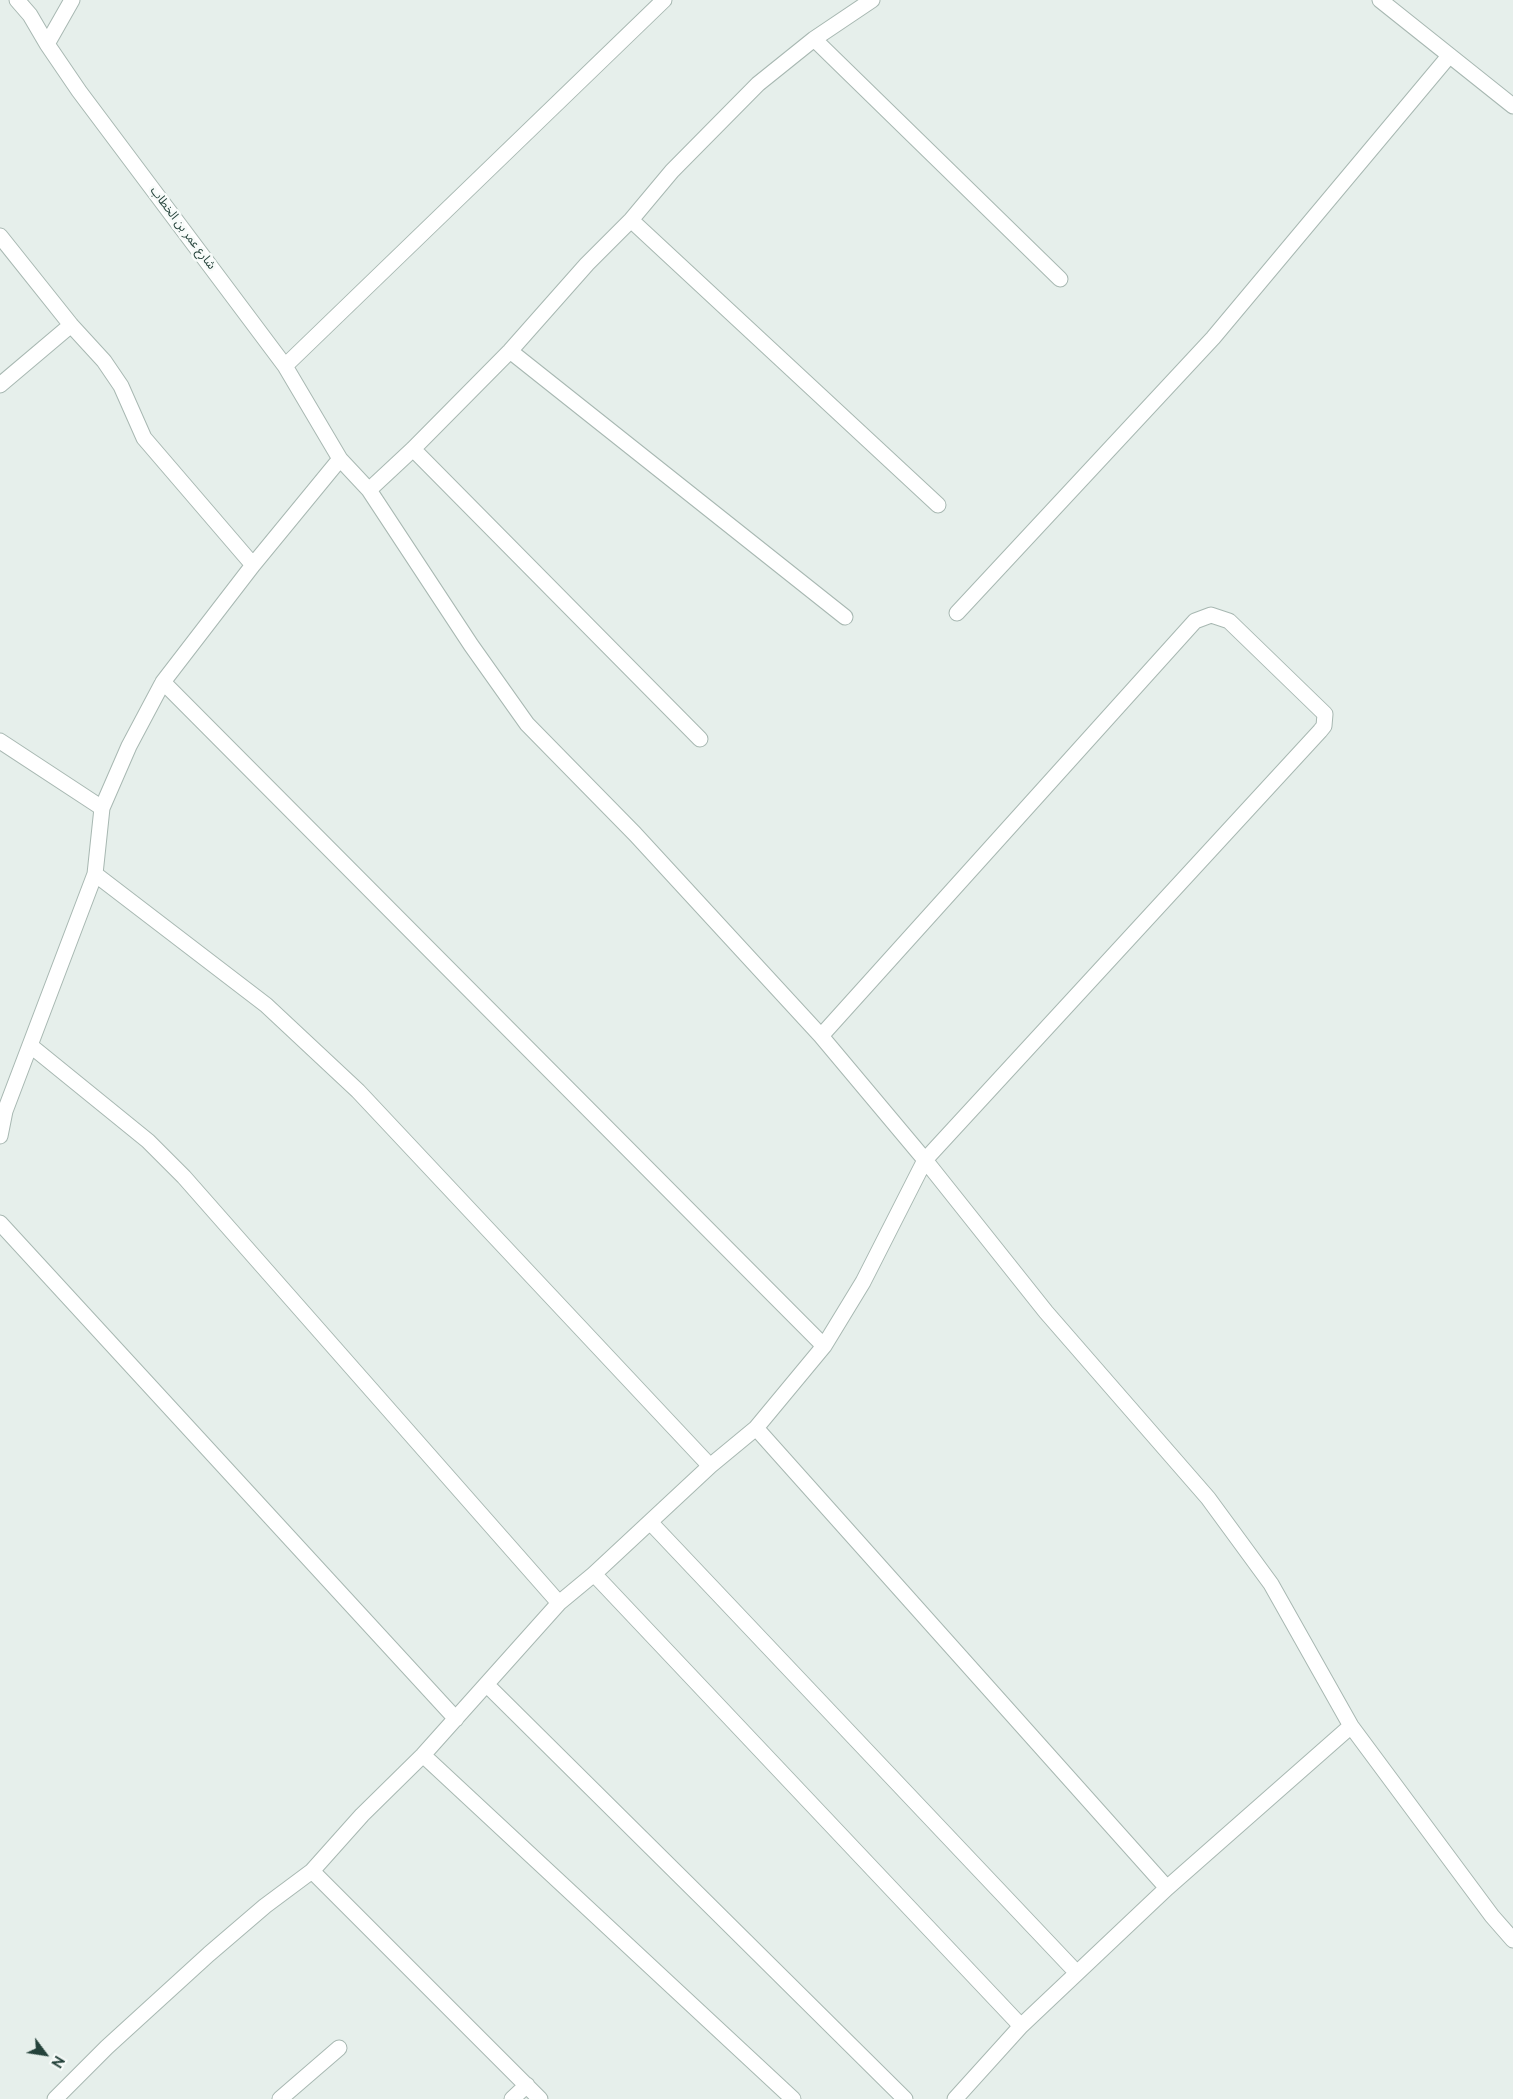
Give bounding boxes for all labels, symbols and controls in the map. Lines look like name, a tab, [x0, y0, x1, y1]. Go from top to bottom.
street label: شارع عمر بن الخطاب	[147, 184, 219, 272]
north arrow	[20, 2029, 70, 2079]
text: N	[48, 2053, 67, 2070]

